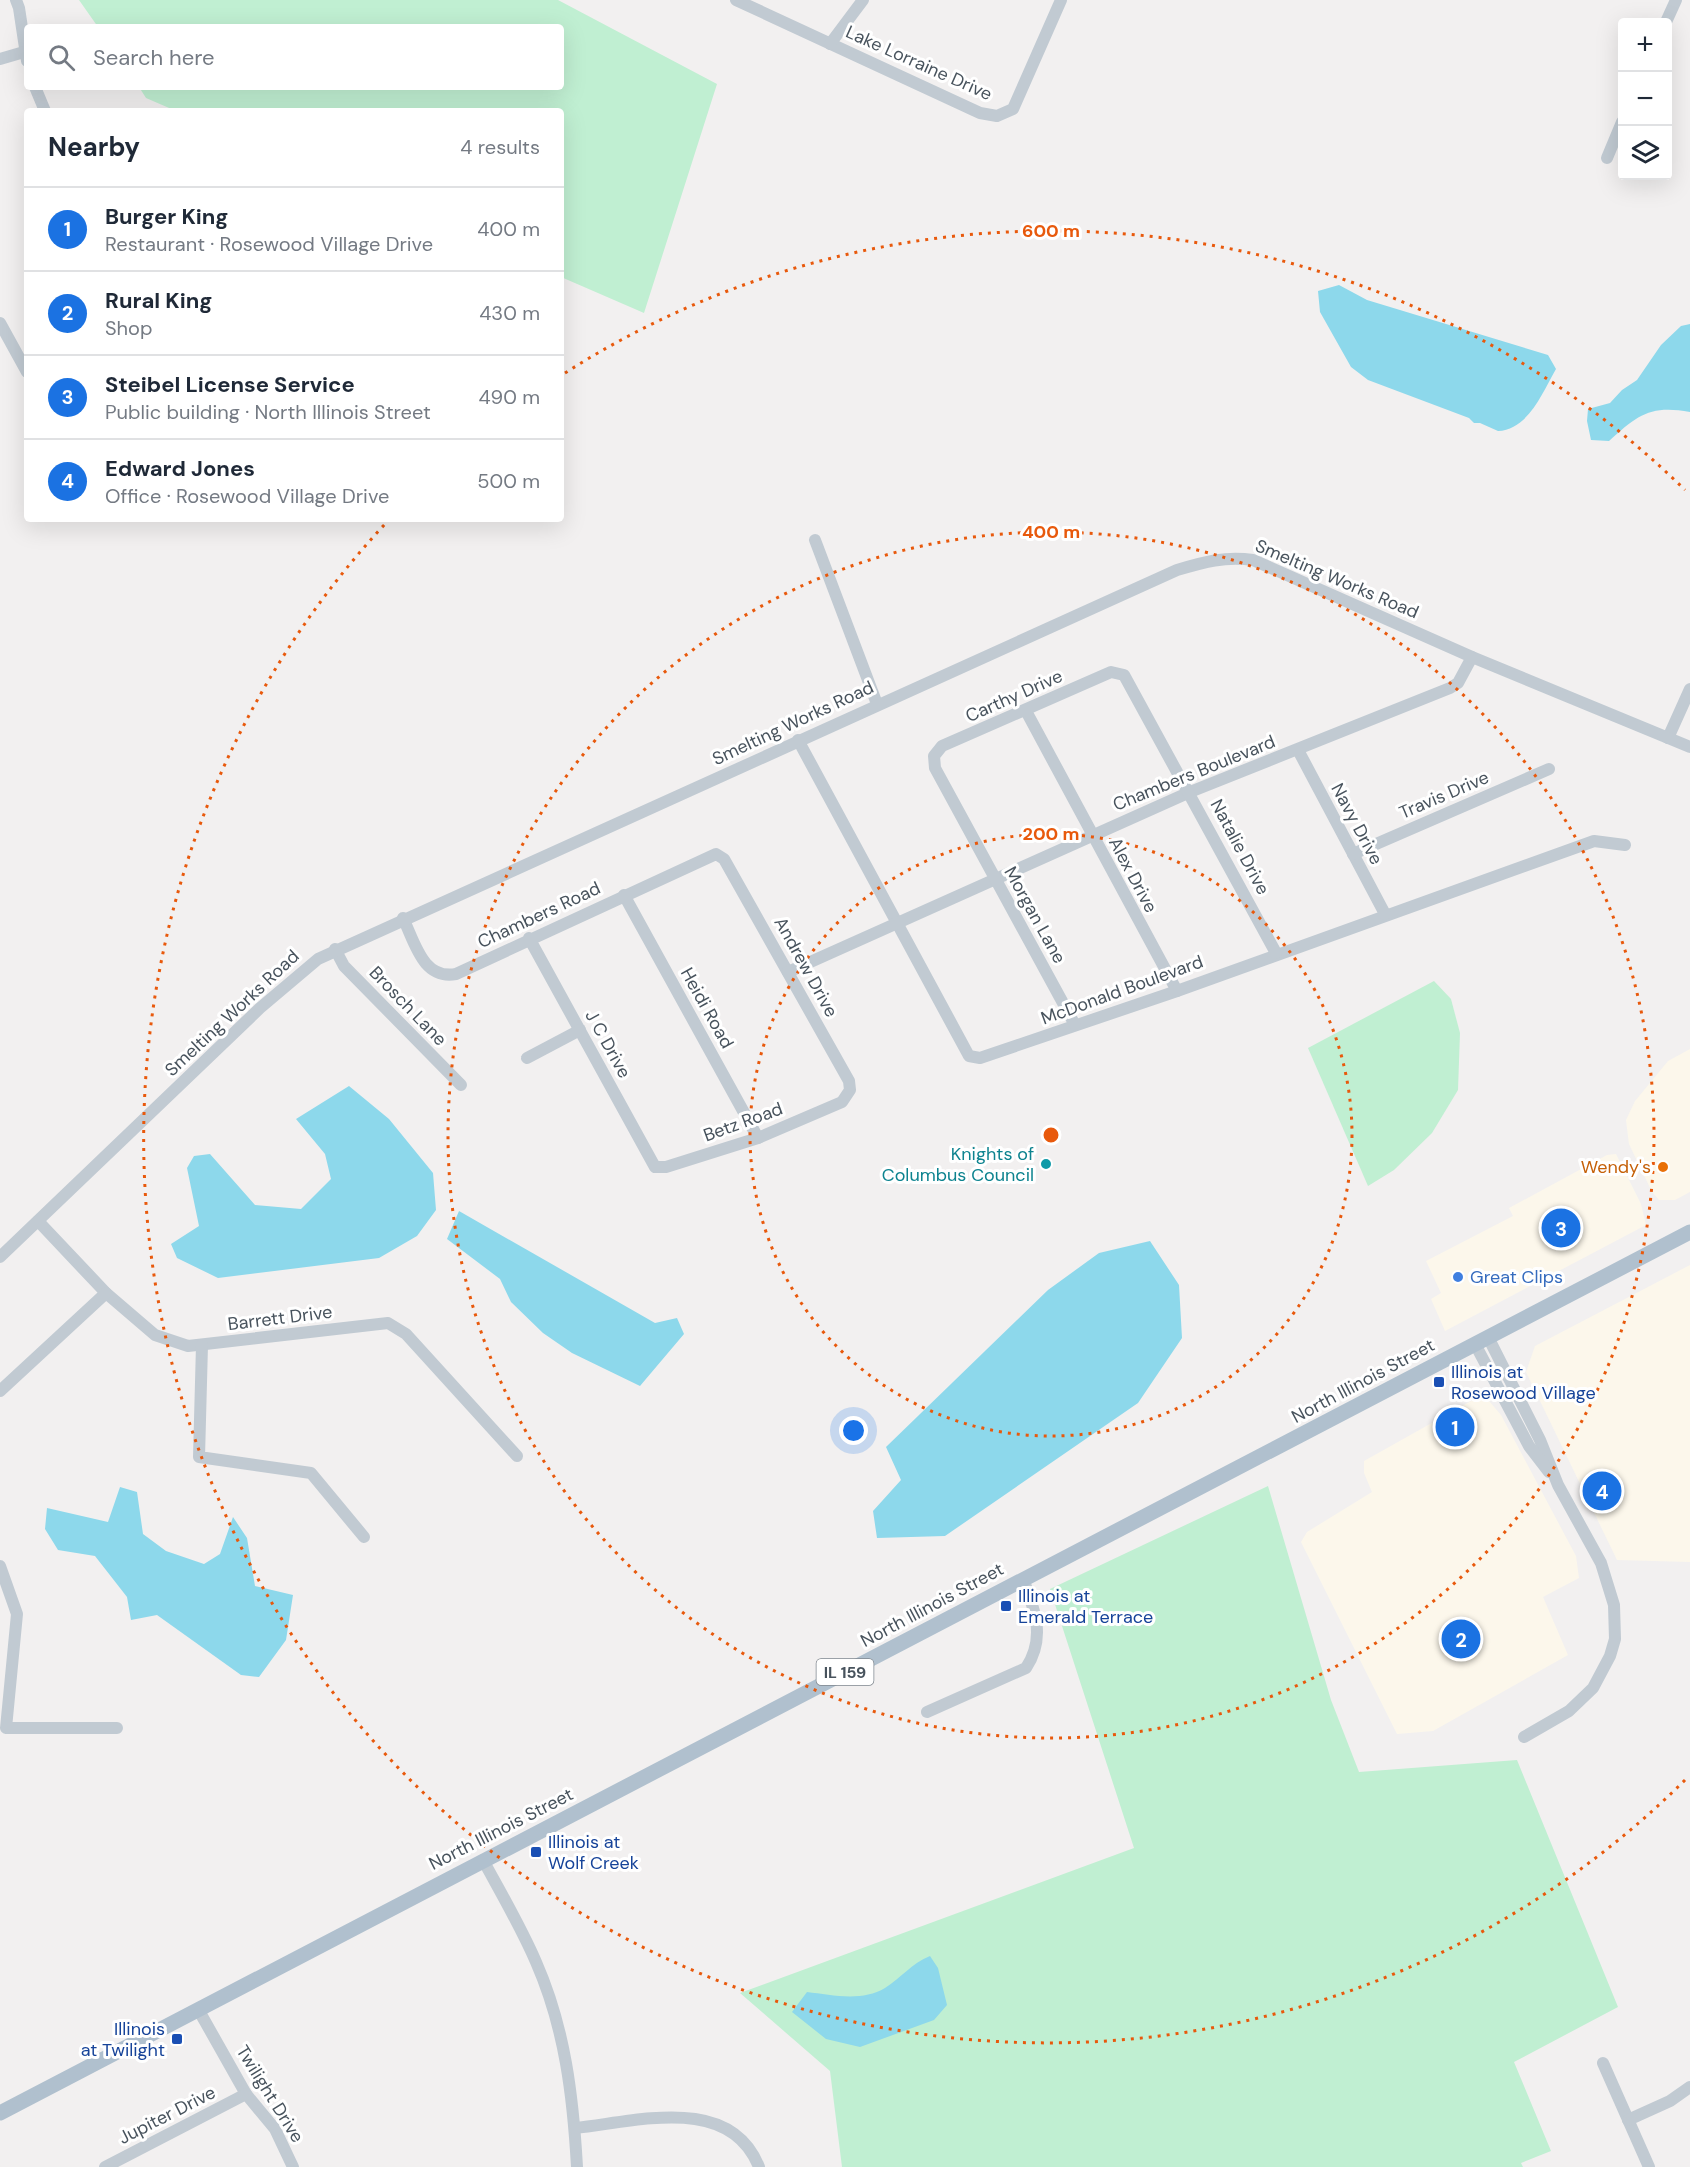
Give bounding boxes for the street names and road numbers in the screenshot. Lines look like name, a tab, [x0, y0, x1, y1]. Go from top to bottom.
street label: Lake Lorraine Drive	[842, 20, 996, 106]
street label: Smelting Works Road	[1252, 534, 1422, 624]
street label: Carthy Drive	[962, 664, 1066, 728]
street label: Smelting Works Road	[708, 675, 878, 771]
street label: Chambers Boulevard	[1109, 729, 1279, 817]
street label: Travis Drive	[1395, 765, 1493, 825]
street label: Navy Drive	[1326, 779, 1388, 869]
street label: Natalie Drive	[1205, 795, 1275, 899]
street label: Alex Drive	[1103, 833, 1163, 917]
street label: Morgan Lane	[999, 862, 1071, 968]
street label: Chambers Road	[474, 876, 604, 954]
street label: Andrew Drive	[769, 913, 843, 1021]
street label: Smelting Works Road	[160, 944, 304, 1082]
street label: McDonald Boulevard	[1038, 950, 1206, 1030]
street label: Brosch Lane	[364, 961, 452, 1051]
street label: Heidi Road	[675, 963, 739, 1053]
street label: J C Drive	[580, 1006, 636, 1082]
street label: Betz Road	[700, 1097, 786, 1147]
street label: Barrett Drive	[226, 1300, 334, 1336]
street label: North Illinois Street	[1287, 1333, 1439, 1429]
street label: North Illinois Street	[856, 1557, 1008, 1653]
road number: IL 159	[816, 1659, 874, 1685]
street label: North Illinois Street	[425, 1782, 577, 1876]
street label: Twilight Drive	[231, 2041, 309, 2147]
street label: Jupiter Drive	[114, 2080, 220, 2150]

